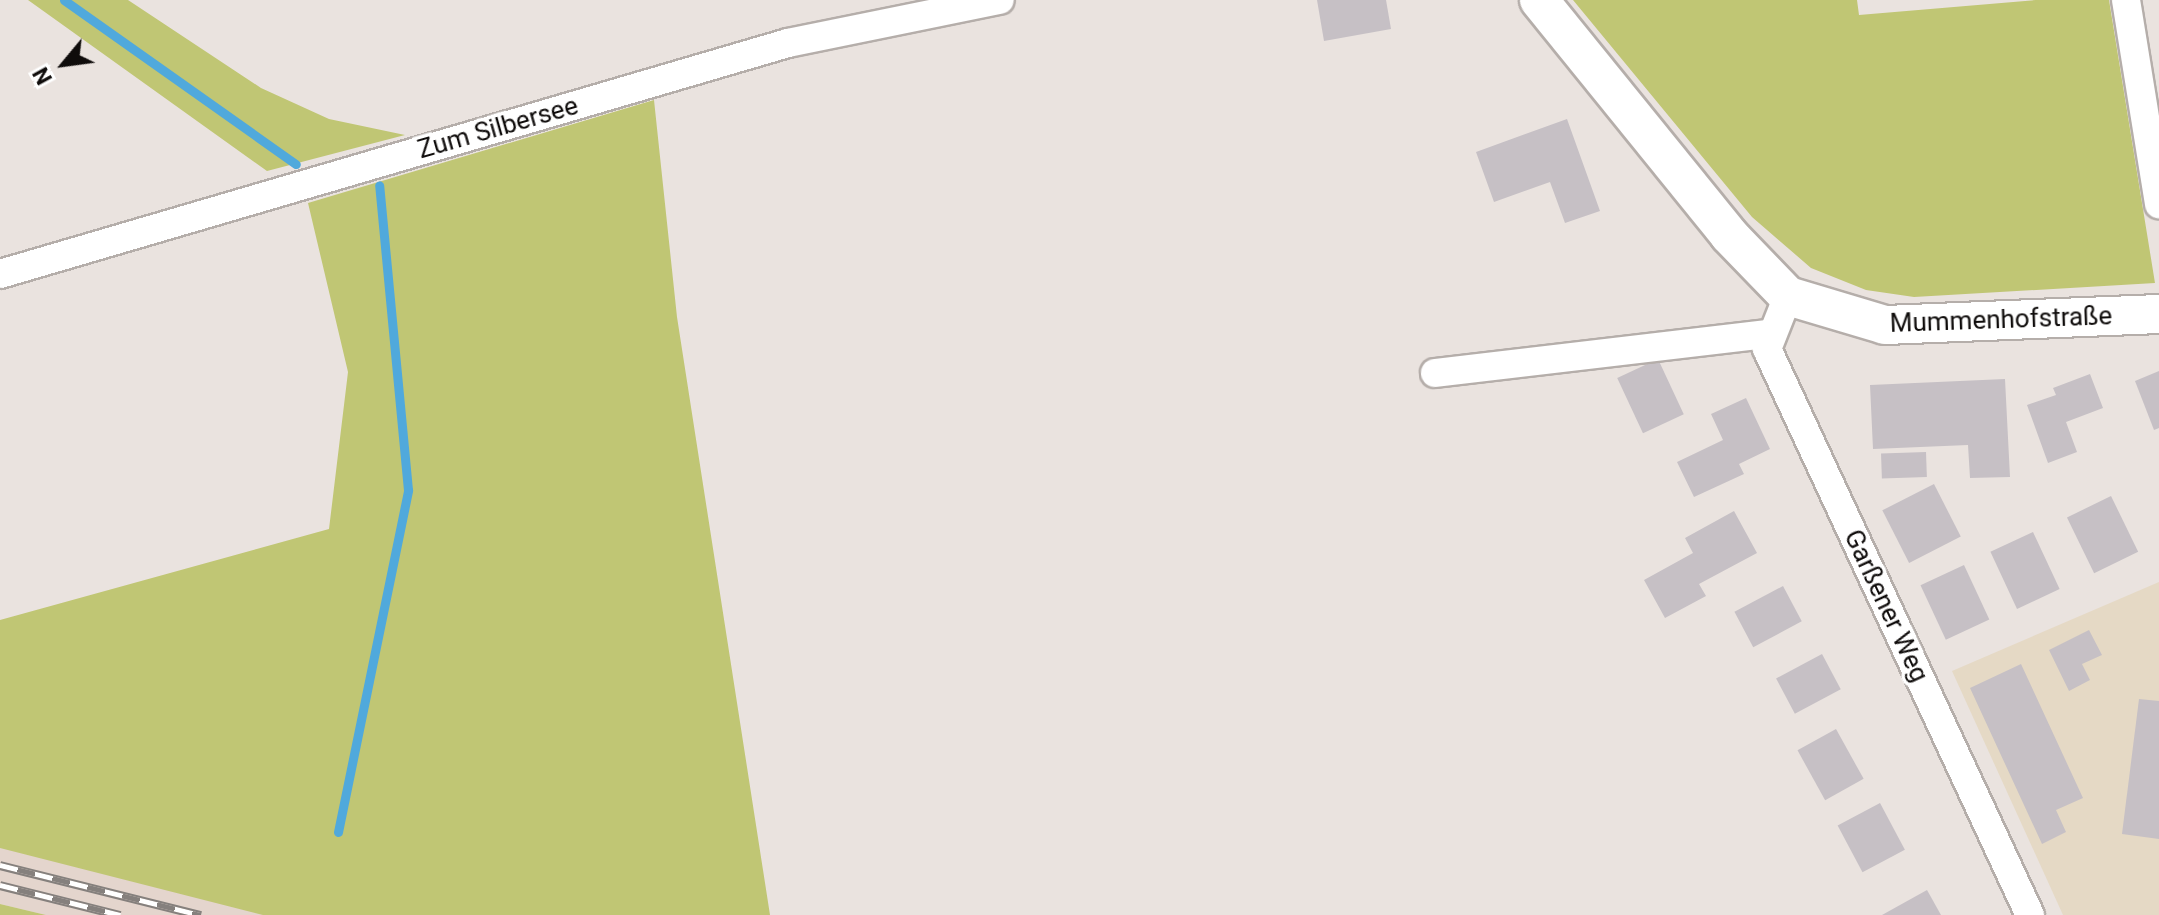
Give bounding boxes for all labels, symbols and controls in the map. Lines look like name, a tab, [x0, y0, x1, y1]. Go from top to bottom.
north arrow	[24, 24, 104, 104]
text: N	[28, 63, 57, 89]
street label: Zum Silbersee	[414, 90, 582, 166]
street label: Mummenhofstraße	[1889, 301, 2113, 339]
street label: Garßener Weg	[1837, 525, 1935, 687]

